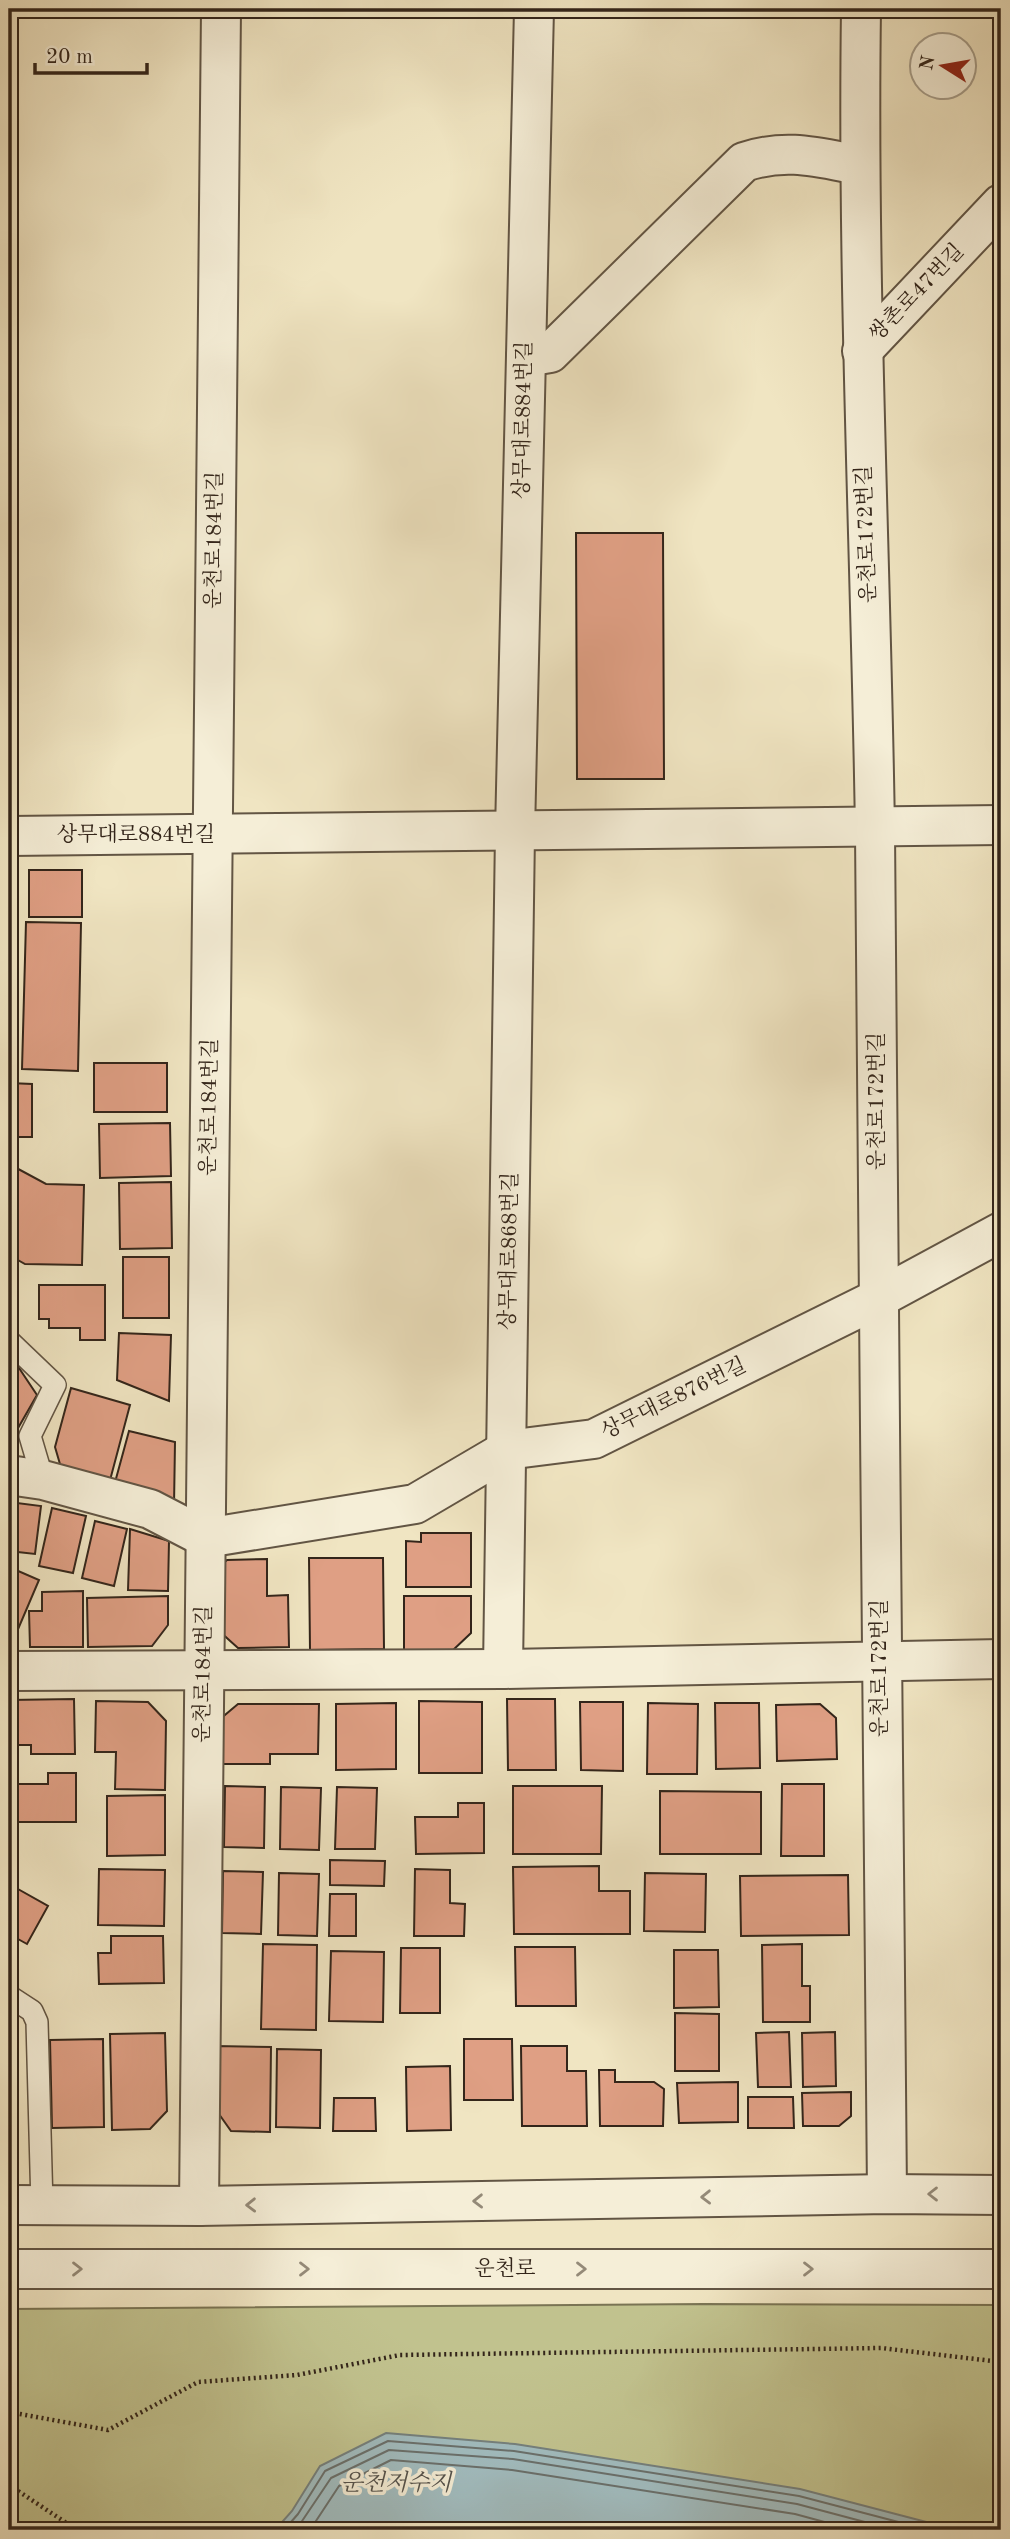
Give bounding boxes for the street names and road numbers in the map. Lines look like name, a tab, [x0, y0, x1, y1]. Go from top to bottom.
street label: 쌍촌로47번길	[864, 239, 968, 346]
street label: 상무대로884번길	[510, 341, 536, 499]
street label: 운천로172번길	[852, 465, 880, 603]
street label: 운천로184번길	[201, 471, 227, 609]
street label: 상무대로884번길	[57, 823, 215, 846]
street label: 운천로172번길	[865, 1032, 888, 1170]
street label: 운천로184번길	[196, 1038, 222, 1176]
street label: 상무대로868번길	[496, 1172, 522, 1330]
street label: 상무대로876번길	[597, 1353, 750, 1443]
street label: 운천로172번길	[868, 1599, 891, 1737]
street label: 운천로184번길	[190, 1605, 216, 1743]
street label: 운천로	[475, 2257, 535, 2280]

